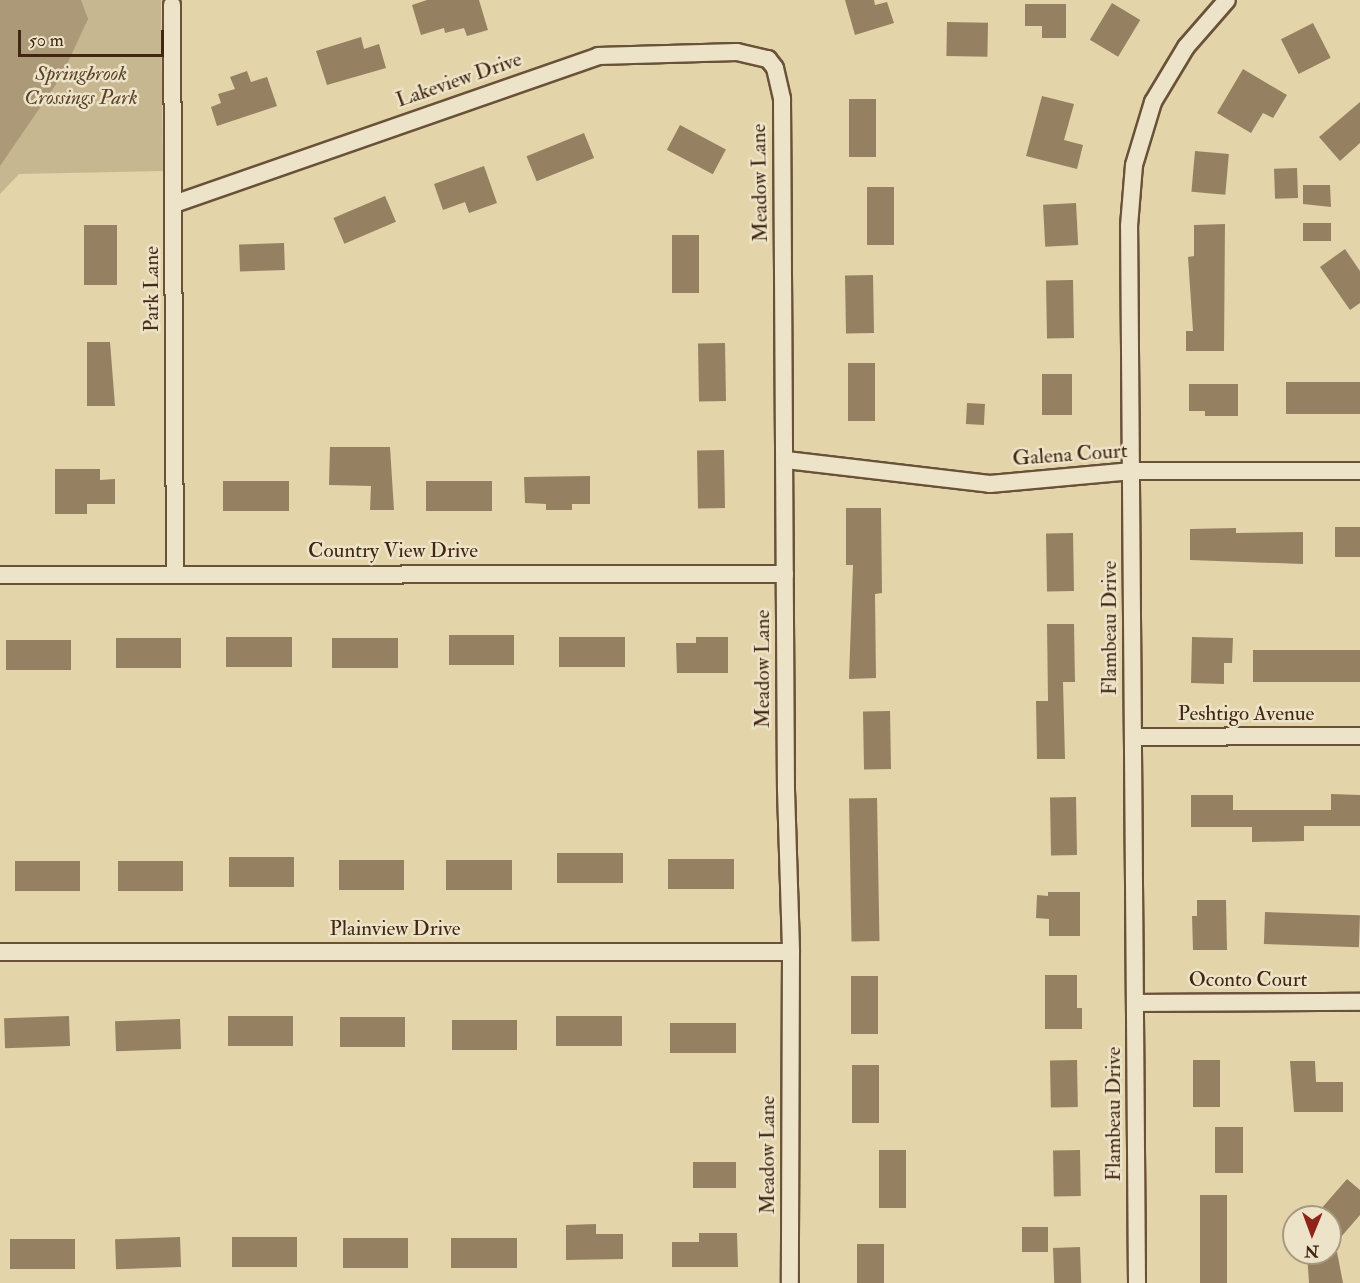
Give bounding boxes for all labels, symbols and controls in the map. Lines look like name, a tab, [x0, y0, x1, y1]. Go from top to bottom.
scale bar	[21, 18, 166, 56]
text: 50 m	[29, 29, 64, 52]
street label: Lakeview Drive	[393, 47, 525, 113]
park label: Springbrook Crossings Park	[24, 61, 138, 111]
street label: Meadow Lane	[746, 124, 774, 242]
street label: Park Lane	[139, 246, 165, 332]
street label: Galena Court	[1012, 438, 1128, 472]
street label: Country View Drive	[308, 538, 478, 564]
street label: Flambeau Drive	[1097, 561, 1123, 695]
street label: Meadow Lane	[750, 610, 776, 728]
street label: Peshtigo Avenue	[1178, 701, 1314, 727]
street label: Plainview Drive	[329, 916, 461, 942]
street label: Oconto Court	[1189, 967, 1307, 993]
street label: Flambeau Drive	[1101, 1047, 1127, 1181]
street label: Meadow Lane	[755, 1096, 781, 1214]
north arrow	[1282, 1205, 1342, 1265]
text: N	[1304, 1241, 1319, 1261]

